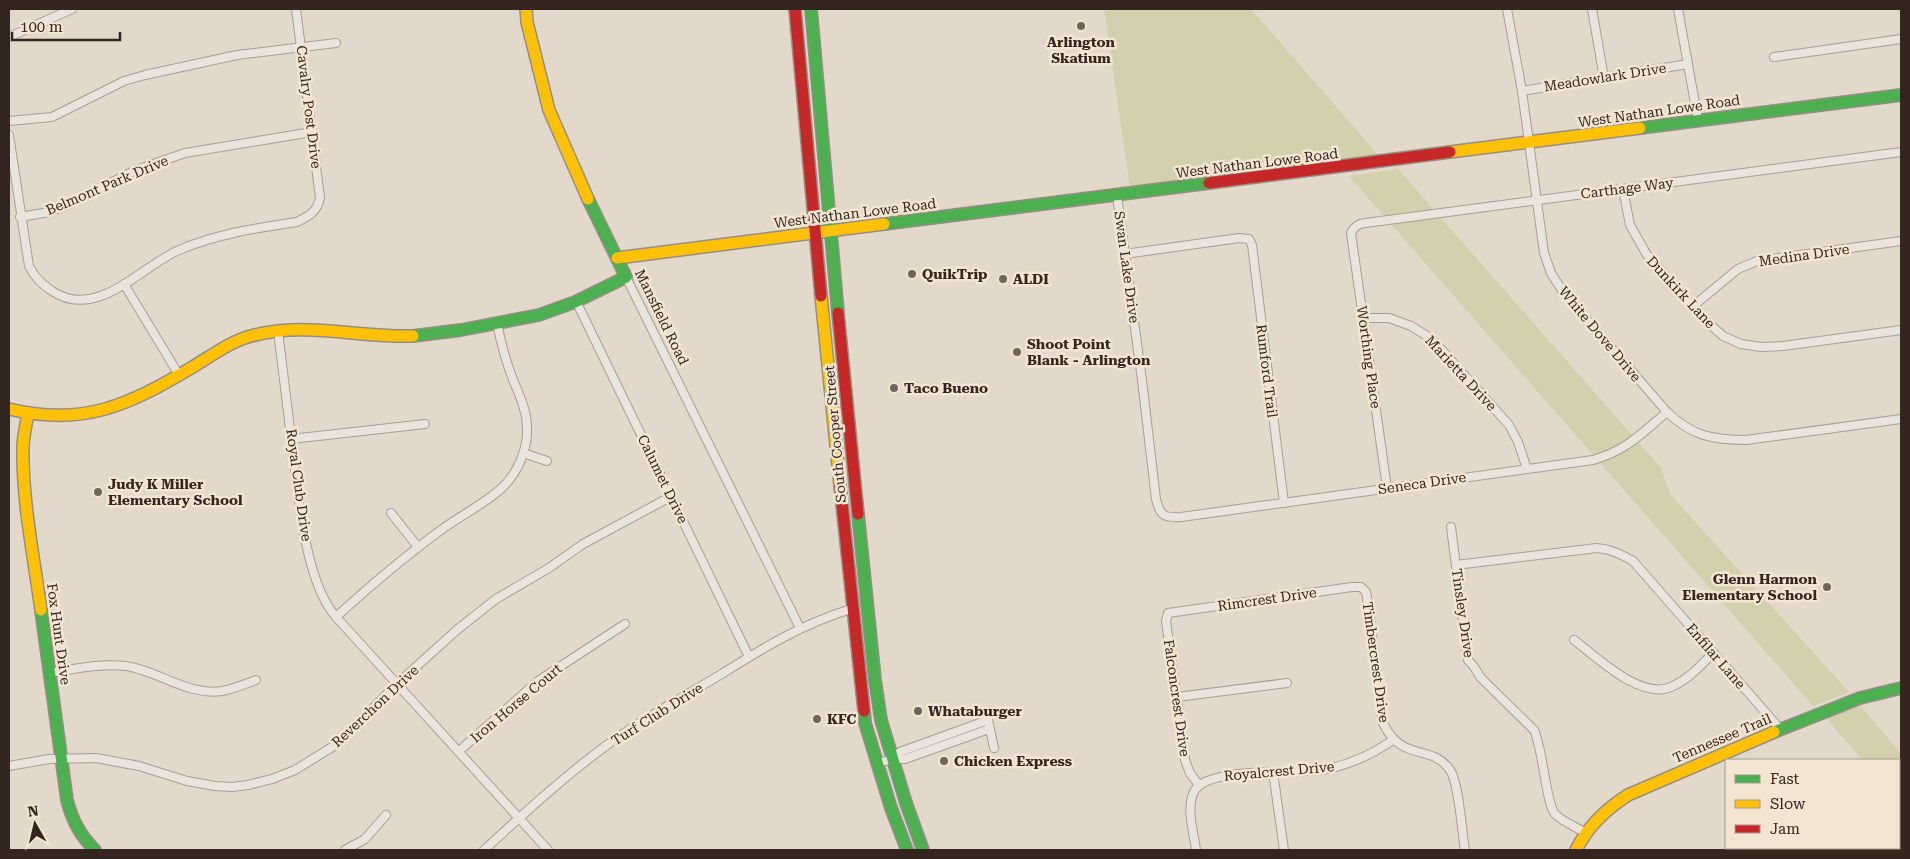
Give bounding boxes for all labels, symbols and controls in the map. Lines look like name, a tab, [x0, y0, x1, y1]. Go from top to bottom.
scale bar	[12, 10, 120, 42]
text: 100 m	[20, 18, 63, 36]
marker: Arlington Skatium	[1075, 20, 1087, 32]
place label: Arlington Skatium	[1047, 34, 1116, 66]
street label: Cavalry Post Drive	[293, 44, 325, 170]
street label: Meadowlark Drive	[1543, 59, 1668, 95]
street label: West Nathan Lowe Road	[1577, 92, 1741, 130]
street label: West Nathan Lowe Road	[1175, 145, 1339, 181]
street label: Belmont Park Drive	[43, 152, 171, 218]
street label: Carthage Way	[1580, 174, 1675, 202]
street label: West Nathan Lowe Road	[773, 195, 937, 231]
street label: Swan Lake Drive	[1111, 210, 1143, 324]
street label: Medina Drive	[1758, 241, 1851, 269]
street label: Dunkirk Lane	[1643, 253, 1719, 332]
street label: Mansfield Road	[632, 266, 692, 368]
place label: QuikTrip	[922, 266, 988, 282]
marker: QuikTrip	[906, 268, 918, 280]
place label: ALDI	[1013, 271, 1049, 287]
marker: ALDI	[997, 273, 1009, 285]
street label: White Dove Drive	[1556, 283, 1645, 385]
street label: Worthing Place	[1354, 305, 1384, 410]
street label: Rumford Trail	[1253, 323, 1281, 419]
street label: Marietta Drive	[1422, 332, 1500, 414]
place label: Shoot Point Blank - Arlington	[1027, 336, 1151, 368]
marker: Shoot Point Blank - Arlington	[1011, 346, 1023, 358]
street label: South Cooper Street	[821, 365, 849, 503]
place label: Taco Bueno	[904, 380, 988, 396]
marker: Taco Bueno	[888, 382, 900, 394]
street label: Royal Club Drive	[283, 428, 315, 543]
street label: Calumet Drive	[635, 432, 691, 526]
street label: Seneca Drive	[1377, 469, 1467, 497]
place label: Judy K Miller Elementary School	[108, 476, 243, 508]
marker: Judy K Miller Elementary School	[92, 486, 104, 498]
street label: Tinsley Drive	[1449, 567, 1477, 659]
place label: Glenn Harmon Elementary School	[1682, 571, 1818, 603]
marker: Glenn Harmon Elementary School	[1821, 581, 1833, 593]
street label: Fox Hunt Drive	[44, 582, 74, 686]
street label: Rimcrest Drive	[1216, 584, 1318, 614]
street label: Timbercrest Drive	[1360, 601, 1392, 724]
street label: Enfilar Lane	[1683, 620, 1749, 692]
street label: Falconcrest Drive	[1161, 638, 1193, 758]
street label: Iron Horse Court	[467, 660, 565, 746]
street label: Reverchon Drive	[328, 661, 422, 750]
street label: Turf Club Drive	[608, 679, 706, 749]
place label: Whataburger	[928, 703, 1022, 719]
marker: Whataburger	[912, 705, 924, 717]
street label: Tennessee Trail	[1670, 710, 1774, 766]
place label: KFC	[827, 711, 856, 727]
marker: KFC	[811, 713, 823, 725]
place label: Chicken Express	[954, 753, 1072, 769]
marker: Chicken Express	[938, 755, 950, 767]
street label: Royalcrest Drive	[1223, 758, 1335, 784]
legend	[1725, 759, 1900, 849]
text: Fast	[1770, 770, 1800, 788]
text: Slow	[1770, 795, 1806, 813]
north arrow	[10, 799, 60, 849]
text: N	[27, 802, 40, 820]
text: Jam	[1770, 820, 1800, 838]

